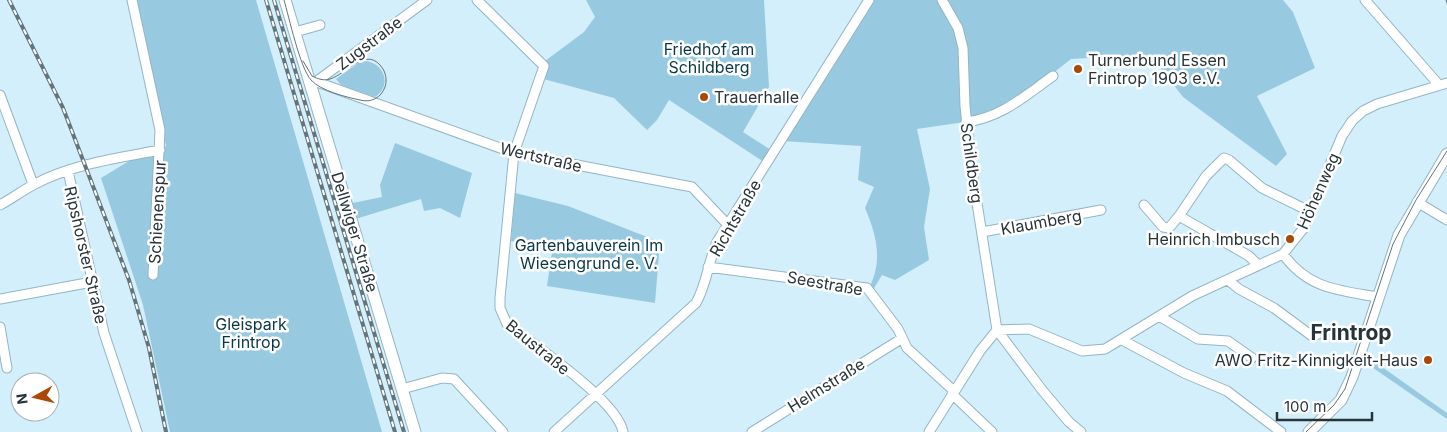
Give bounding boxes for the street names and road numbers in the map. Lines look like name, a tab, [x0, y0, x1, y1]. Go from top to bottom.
street label: Zugstraße	[332, 12, 406, 74]
street label: Schildberg	[956, 121, 988, 205]
street label: Wertstraße	[498, 138, 584, 176]
street label: Höhenweg	[1292, 150, 1344, 232]
street label: Schienenspur	[144, 160, 170, 264]
street label: Dellwiger Straße	[327, 169, 383, 295]
street label: Richtstraße	[705, 176, 765, 260]
street label: Ripshorster Straße	[60, 184, 112, 326]
street label: Klaumberg	[999, 205, 1083, 239]
street label: Seestraße	[785, 266, 865, 300]
street label: Baustraße	[502, 315, 574, 379]
street label: Helmstraße	[784, 353, 868, 417]

